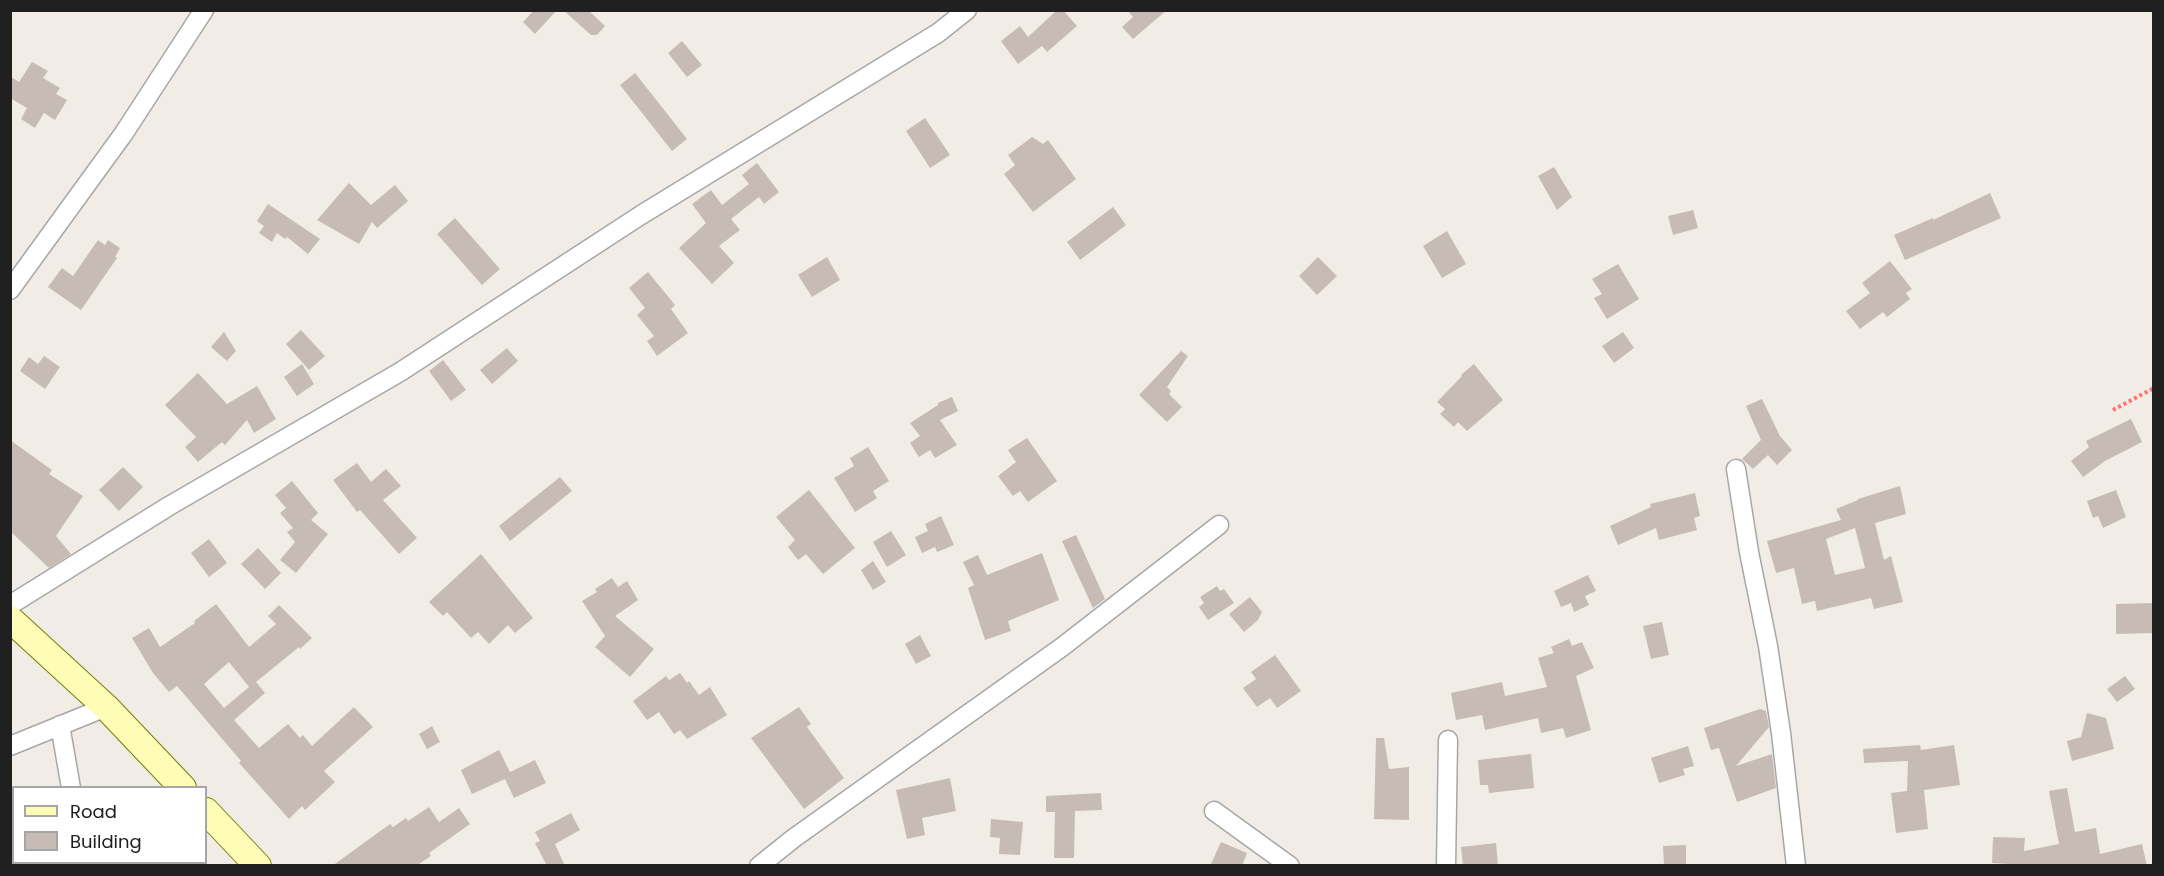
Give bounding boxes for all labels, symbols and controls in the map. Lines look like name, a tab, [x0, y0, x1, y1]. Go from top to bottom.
legend	[12, 786, 207, 864]
text: Road	[70, 799, 117, 824]
text: Building	[70, 829, 142, 854]

